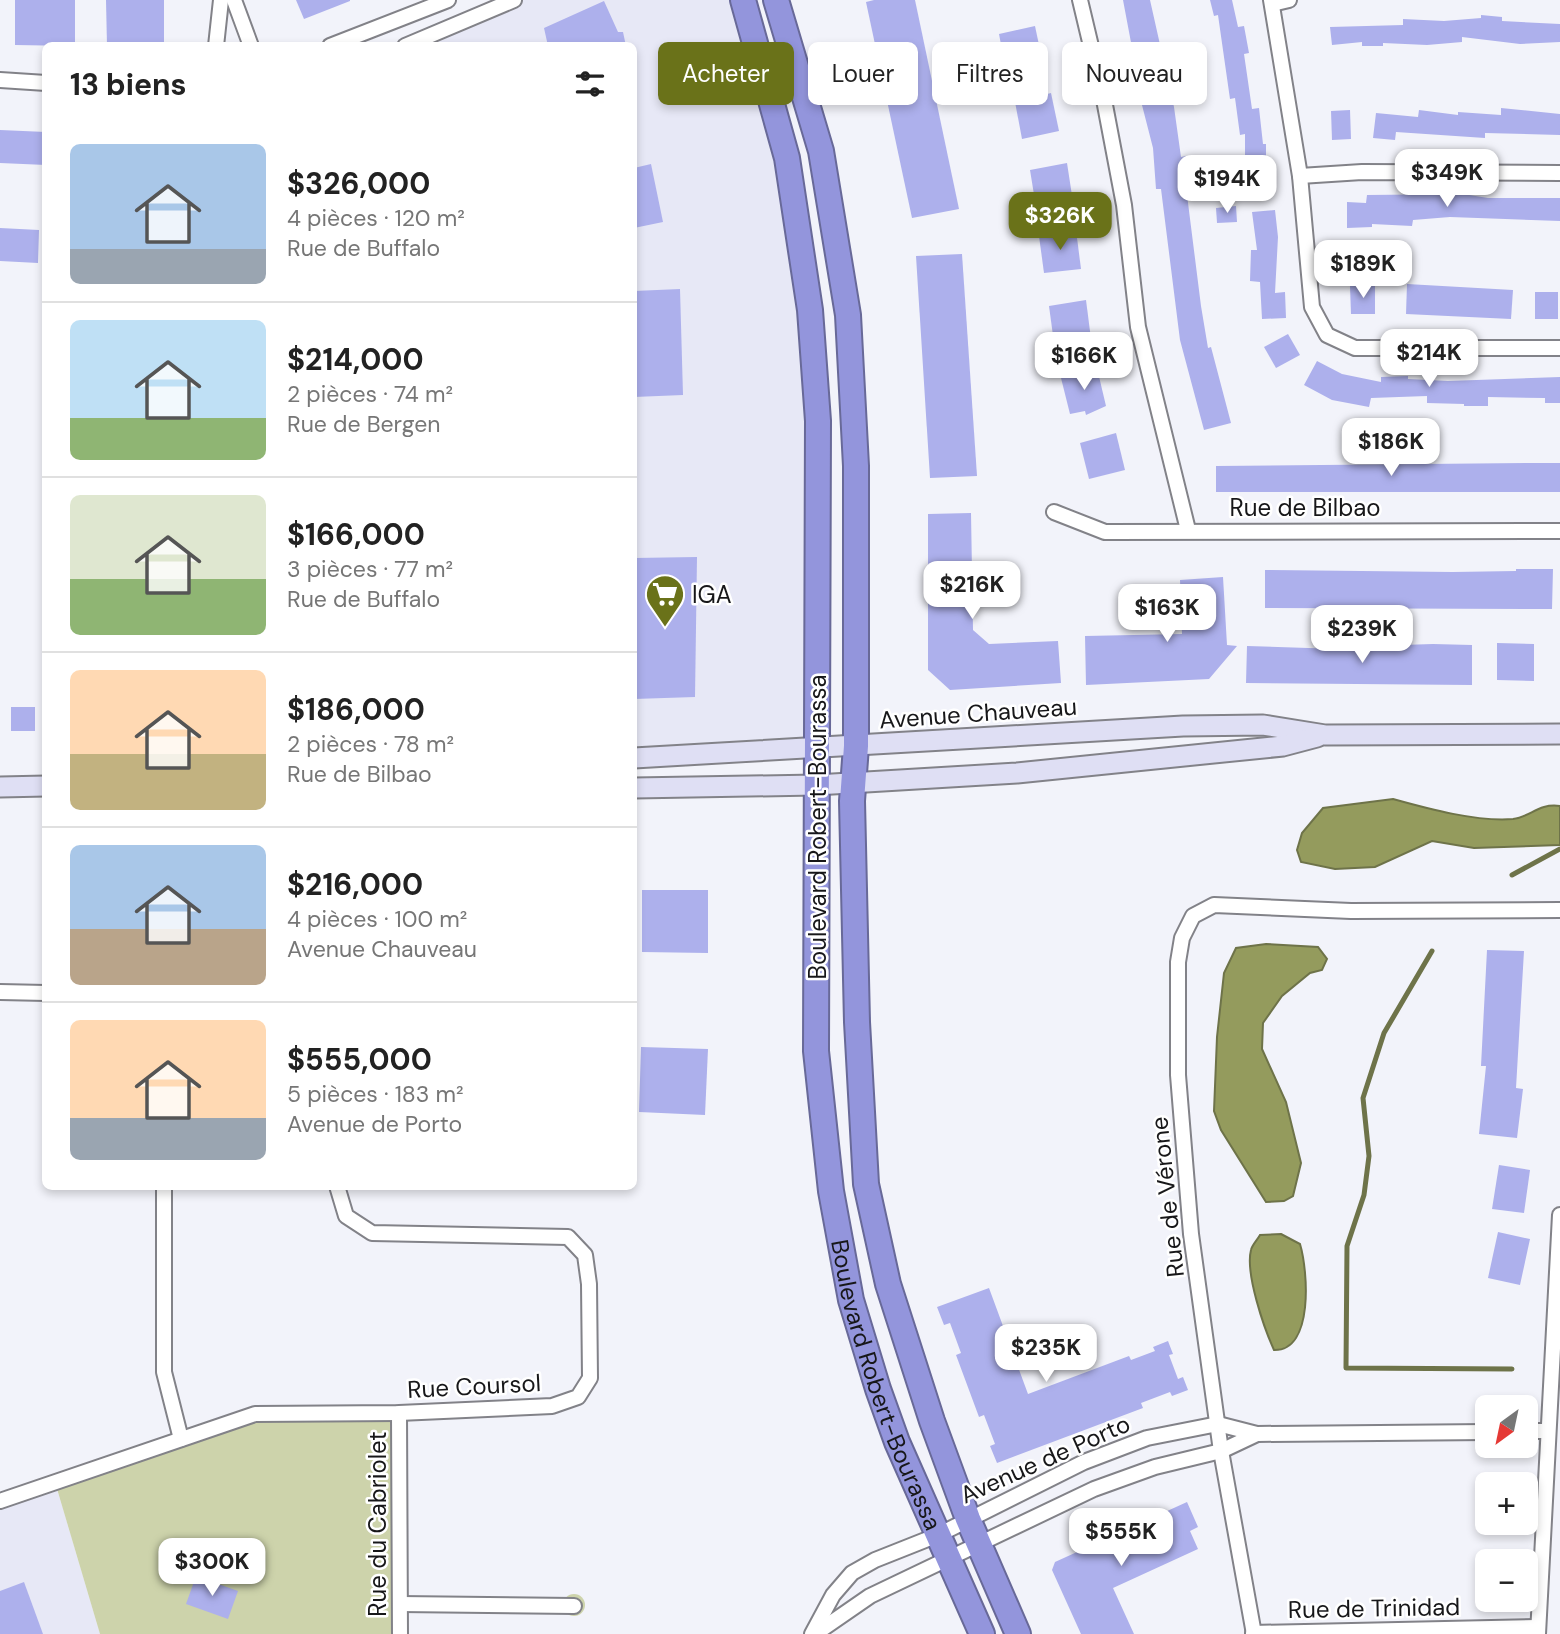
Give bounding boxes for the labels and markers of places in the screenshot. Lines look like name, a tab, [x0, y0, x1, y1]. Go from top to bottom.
pin: $349K	[1398, 150, 1496, 209]
pin: $194K	[1178, 156, 1276, 215]
pin: $326K	[1011, 192, 1109, 252]
pin: $189K	[1314, 240, 1412, 300]
pin: $214K	[1380, 330, 1478, 389]
pin: $166K	[1035, 332, 1133, 392]
pin: $186K	[1342, 419, 1440, 478]
pin: $216K	[923, 562, 1021, 621]
supermarket icon: IGA	[644, 573, 686, 628]
place label: IGA	[692, 579, 732, 610]
pin: $163K	[1118, 584, 1216, 644]
pin: $239K	[1313, 606, 1411, 665]
pin: $235K	[997, 1324, 1095, 1384]
pin: $555K	[1072, 1508, 1170, 1568]
pin: $300K	[163, 1538, 261, 1598]

